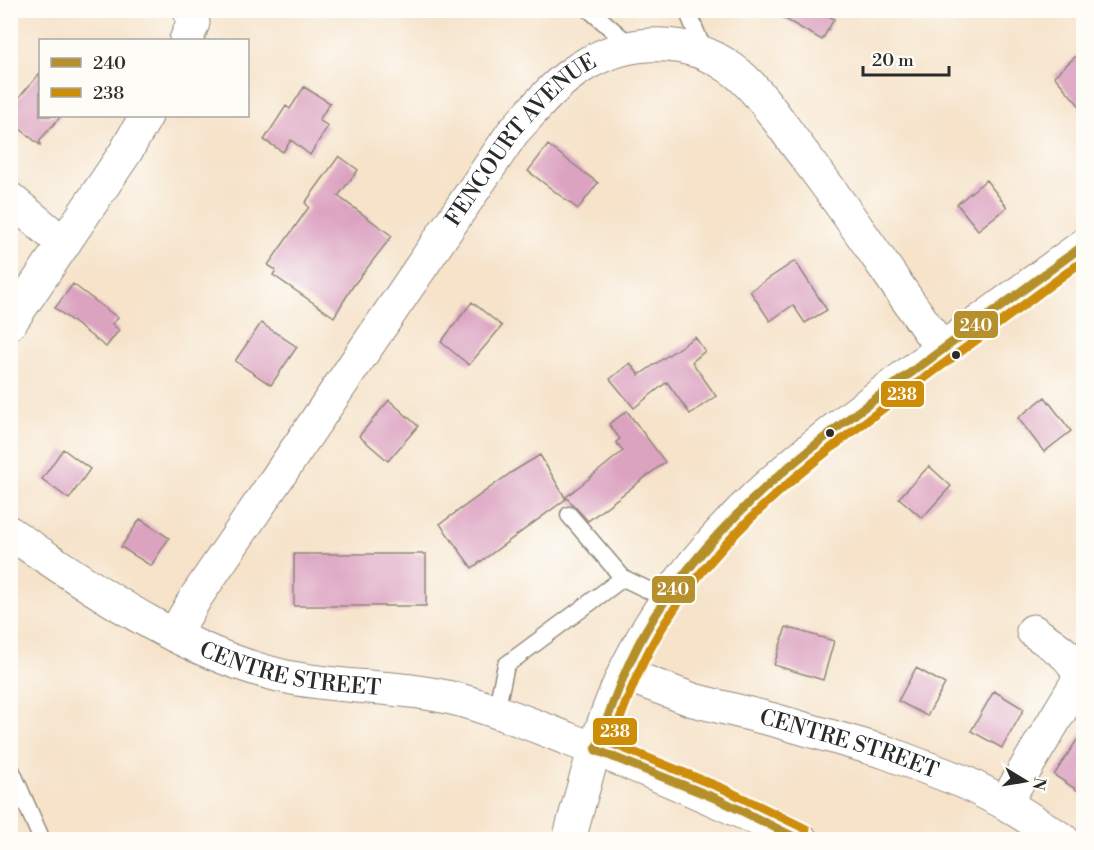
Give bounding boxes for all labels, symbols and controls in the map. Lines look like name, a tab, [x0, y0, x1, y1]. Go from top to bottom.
legend	[39, 39, 249, 117]
scale bar	[863, 39, 948, 77]
street label: FENCOURT AVENUE	[439, 48, 601, 231]
text: 20 m	[872, 49, 914, 72]
text: 240	[93, 52, 126, 75]
text: 238	[93, 82, 124, 105]
line badge: 240	[953, 310, 999, 339]
text: 240	[960, 316, 992, 336]
unlabelled marker	[950, 349, 962, 361]
line badge: 238	[880, 380, 925, 408]
text: 238	[887, 385, 917, 405]
unlabelled marker	[824, 427, 836, 439]
line badge: 240	[651, 575, 696, 604]
text: 240	[657, 580, 689, 600]
street label: CENTRE STREET	[195, 636, 382, 701]
street label: CENTRE STREET	[757, 704, 942, 785]
line badge: 238	[592, 717, 638, 746]
text: 238	[600, 722, 630, 742]
north arrow	[995, 751, 1055, 811]
text: N	[1028, 776, 1050, 792]

